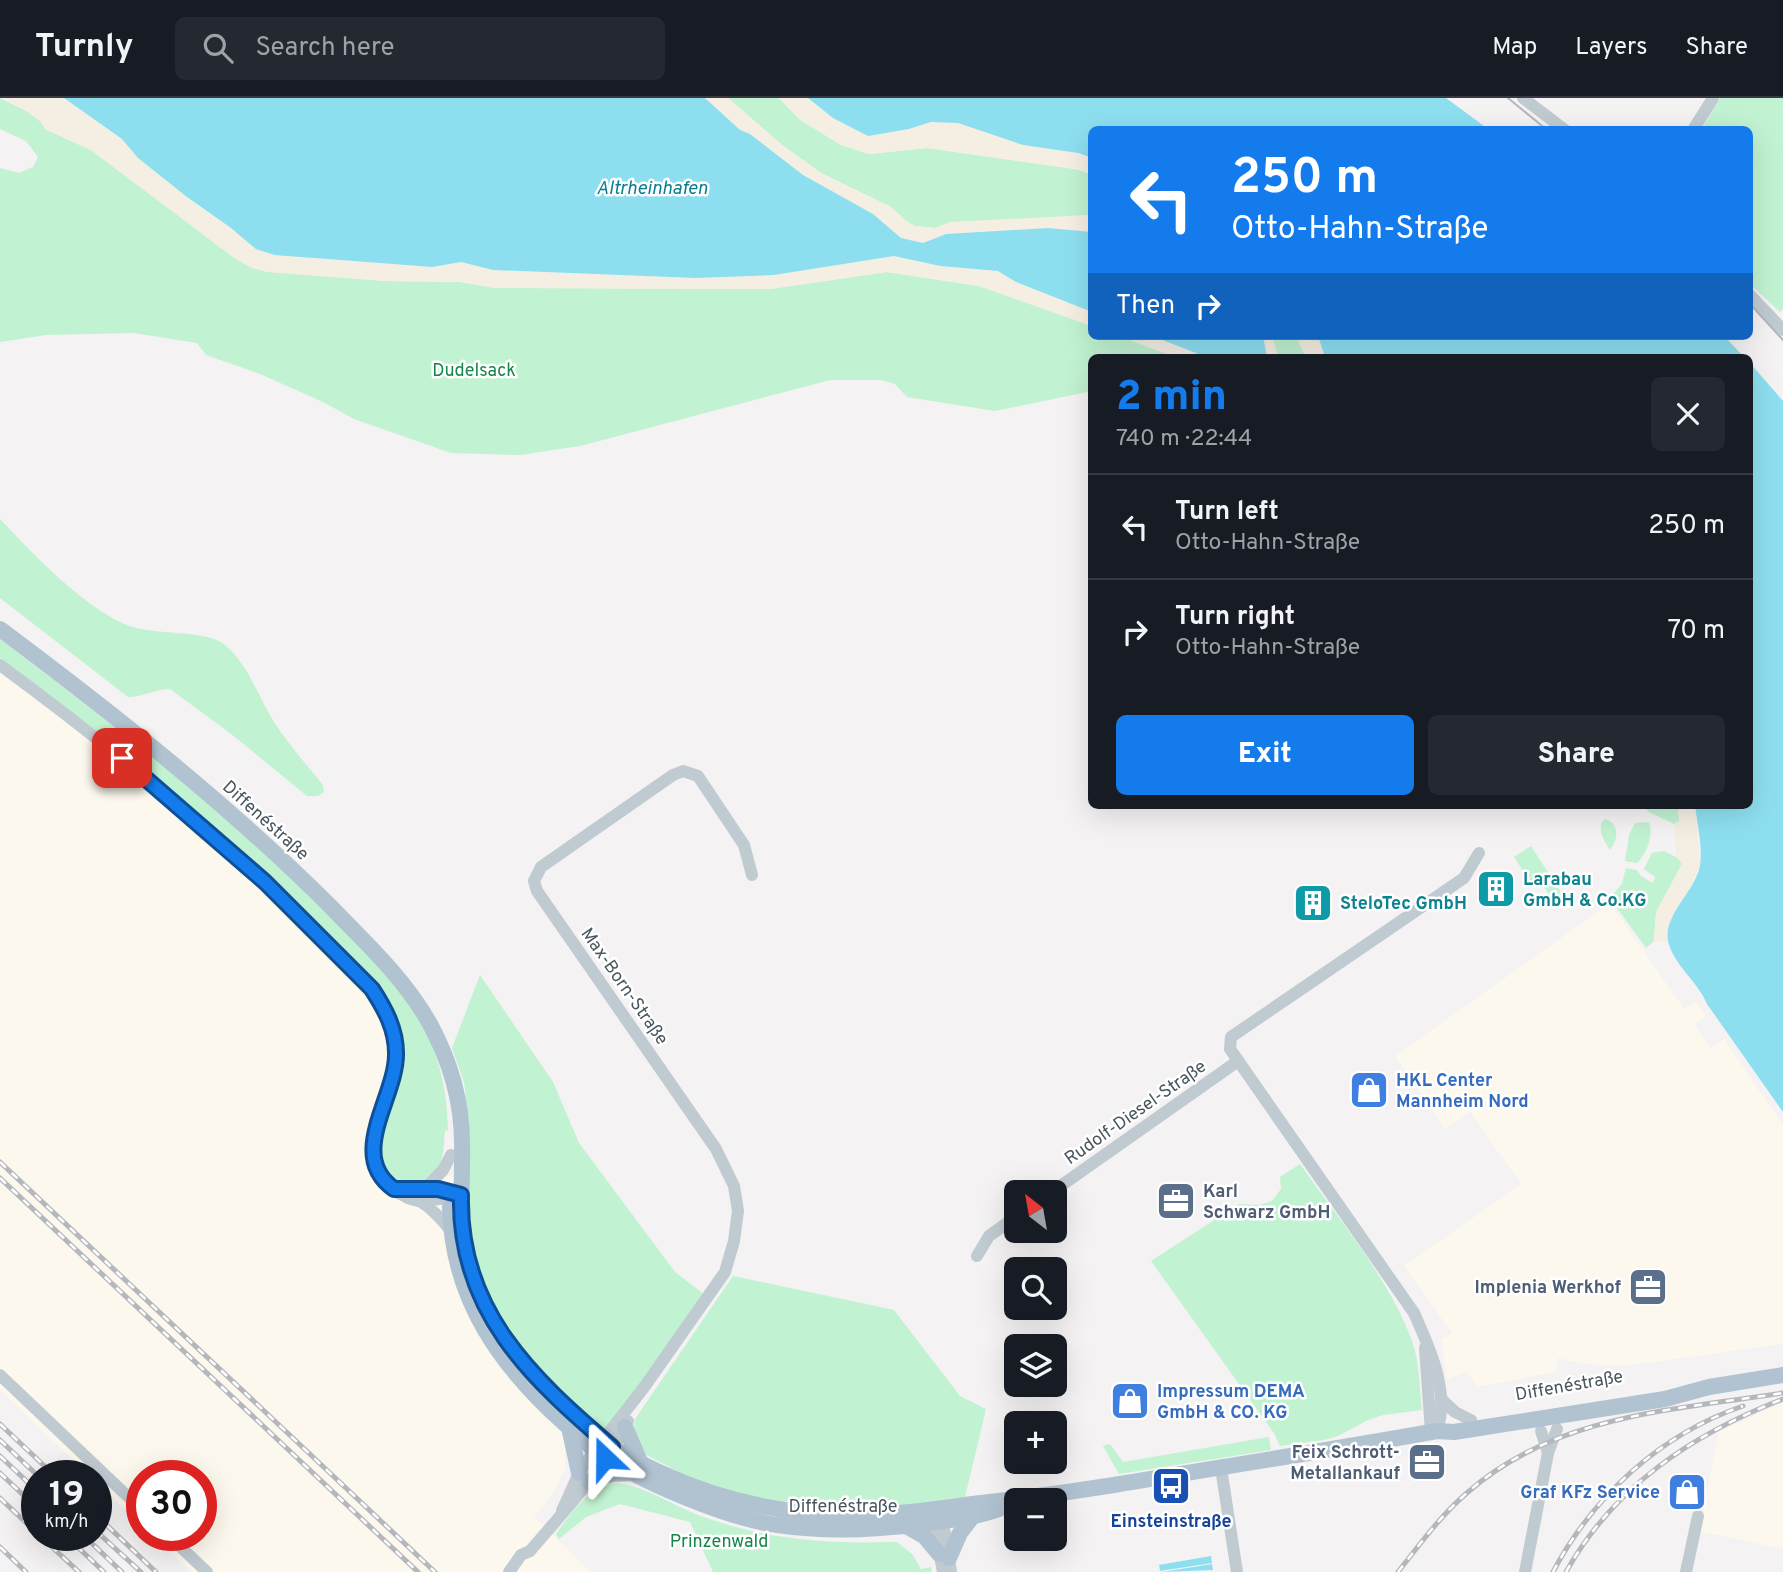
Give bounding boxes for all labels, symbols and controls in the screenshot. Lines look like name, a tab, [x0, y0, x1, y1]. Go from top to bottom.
search box	[175, 17, 665, 80]
text: Turnly	[35, 27, 133, 69]
icon: search	[199, 29, 237, 67]
text: Search here	[255, 32, 394, 65]
text: Map	[1492, 33, 1537, 63]
text: Layers	[1575, 33, 1647, 63]
text: Share	[1685, 33, 1748, 63]
text: 250 m	[1231, 149, 1378, 211]
icon: left	[1116, 154, 1207, 245]
water label: Altrheinhafen	[596, 177, 708, 201]
text: Otto-Hahn-Straße	[1231, 210, 1489, 250]
icon: right	[1189, 287, 1227, 325]
text: Then	[1116, 290, 1175, 323]
park label: Dudelsack	[432, 360, 516, 383]
text: 2 min	[1116, 372, 1227, 425]
button: close	[1651, 377, 1725, 451]
text: 740 m · 22:44	[1116, 425, 1252, 454]
text: Turn left	[1175, 496, 1279, 529]
icon: left	[1116, 508, 1154, 546]
text: 250 m	[1648, 510, 1725, 543]
text: Otto-Hahn-Straße	[1175, 529, 1360, 558]
text: Turn right	[1175, 601, 1295, 634]
icon: right	[1116, 613, 1154, 651]
text: 70 m	[1667, 615, 1725, 648]
text: Otto-Hahn-Straße	[1175, 634, 1360, 663]
button: Exit	[1116, 715, 1414, 795]
button: Share	[1428, 715, 1725, 795]
pin	[92, 728, 152, 788]
icon: arrive	[103, 739, 141, 777]
street label: Diffenéstraße	[217, 776, 313, 866]
building icon: Larabau GmbH & Co.KG	[1475, 868, 1517, 910]
place label: Larabau GmbH & Co.KG	[1523, 869, 1646, 913]
building icon: SteloTec GmbH	[1292, 882, 1334, 924]
place label: SteloTec GmbH	[1340, 893, 1467, 916]
street label: Max-Born-Straße	[575, 924, 673, 1050]
street label: Rudolf-Diesel-Straße	[1060, 1056, 1211, 1171]
shop icon: HKL Center Mannheim Nord	[1348, 1069, 1390, 1111]
place label: HKL Center Mannheim Nord	[1396, 1070, 1529, 1114]
north arrow	[1004, 1180, 1068, 1242]
map controls	[1004, 1180, 1067, 1551]
office icon: Karl Schwarz GmbH	[1155, 1180, 1197, 1222]
place label: Karl Schwarz GmbH	[1203, 1181, 1330, 1225]
button: search	[1004, 1257, 1067, 1320]
office icon: Implenia Werkhof	[1627, 1266, 1669, 1308]
place label: Implenia Werkhof	[1474, 1277, 1621, 1300]
button: layers	[1004, 1334, 1067, 1397]
street label: Diffenéstraße	[1514, 1366, 1625, 1407]
shop icon: Impressum DEMA GmbH & CO. KG	[1109, 1380, 1151, 1422]
place label: Impressum DEMA GmbH & CO. KG	[1157, 1381, 1305, 1425]
button: +	[1004, 1411, 1067, 1474]
position arrow	[568, 1421, 642, 1495]
office icon: Feix Schrott- Metallankauf	[1406, 1441, 1448, 1483]
place label: Feix Schrott- Metallankauf	[1290, 1442, 1400, 1486]
speed limit sign: 30	[126, 1460, 217, 1551]
bus stop icon: Einsteinstraße	[1150, 1465, 1192, 1507]
shop icon: Graf KFz Service	[1666, 1471, 1708, 1513]
text: 19	[49, 1474, 84, 1518]
place label: Graf KFz Service	[1520, 1482, 1660, 1505]
button: −	[1004, 1488, 1067, 1551]
street label: Diffenéstraße	[788, 1496, 898, 1519]
text: km/h	[45, 1511, 88, 1534]
place label: Einsteinstraße	[1111, 1511, 1231, 1534]
park label: Prinzenwald	[670, 1531, 768, 1554]

